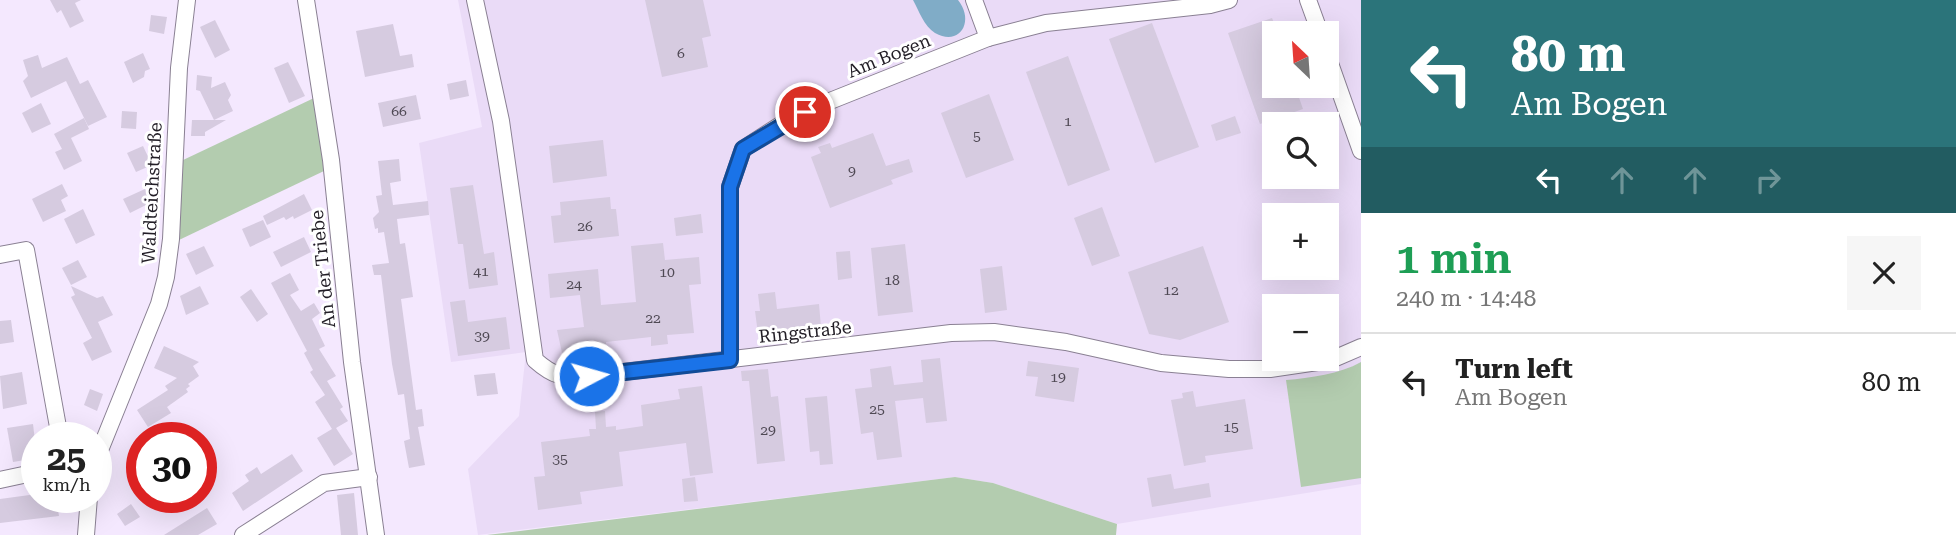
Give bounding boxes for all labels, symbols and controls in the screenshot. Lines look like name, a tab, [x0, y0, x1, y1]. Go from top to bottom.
north arrow	[1262, 21, 1339, 98]
map controls	[1262, 21, 1339, 371]
text: 80 m	[1511, 26, 1626, 83]
icon: left	[1396, 28, 1487, 119]
street label: Am Bogen	[844, 29, 934, 82]
house number: 6	[677, 45, 685, 61]
pin	[775, 82, 835, 142]
text: Am Bogen	[1511, 85, 1667, 123]
icon: arrive	[786, 93, 824, 131]
house number: 66	[391, 103, 407, 119]
button: search	[1262, 112, 1339, 189]
house number: 1	[1064, 113, 1072, 129]
street label: Waldteichstraße	[137, 122, 166, 264]
house number: 5	[973, 128, 981, 144]
icon: left	[1530, 161, 1568, 199]
icon: ahead	[1603, 161, 1641, 199]
icon: ahead	[1676, 161, 1714, 199]
icon: right	[1749, 161, 1787, 199]
house number: 9	[848, 163, 856, 179]
button: +	[1262, 203, 1339, 280]
street label: An der Triebe	[306, 209, 339, 329]
house number: 26	[577, 218, 593, 234]
text: 1 min	[1396, 234, 1512, 283]
button: close	[1847, 236, 1921, 310]
house number: 41	[473, 263, 489, 279]
house number: 10	[659, 264, 675, 280]
house number: 18	[884, 272, 900, 288]
house number: 24	[566, 276, 582, 292]
house number: 12	[1163, 282, 1179, 298]
text: 240 m · 14:48	[1396, 285, 1536, 312]
button: −	[1262, 294, 1339, 371]
house number: 22	[645, 310, 661, 326]
street label: Ringstraße	[757, 316, 853, 347]
house number: 39	[474, 328, 490, 344]
position arrow	[552, 339, 626, 413]
text: Turn left	[1455, 354, 1573, 384]
icon: left	[1396, 363, 1434, 401]
text: 80 m	[1862, 367, 1921, 397]
house number: 19	[1050, 369, 1066, 385]
text: Am Bogen	[1455, 384, 1567, 411]
house number: 25	[869, 401, 885, 417]
house number: 15	[1223, 419, 1239, 435]
speed limit sign: 30	[126, 422, 217, 513]
house number: 29	[760, 422, 776, 438]
text: 25	[47, 438, 86, 479]
house number: 35	[552, 451, 568, 467]
text: km/h	[42, 474, 91, 495]

